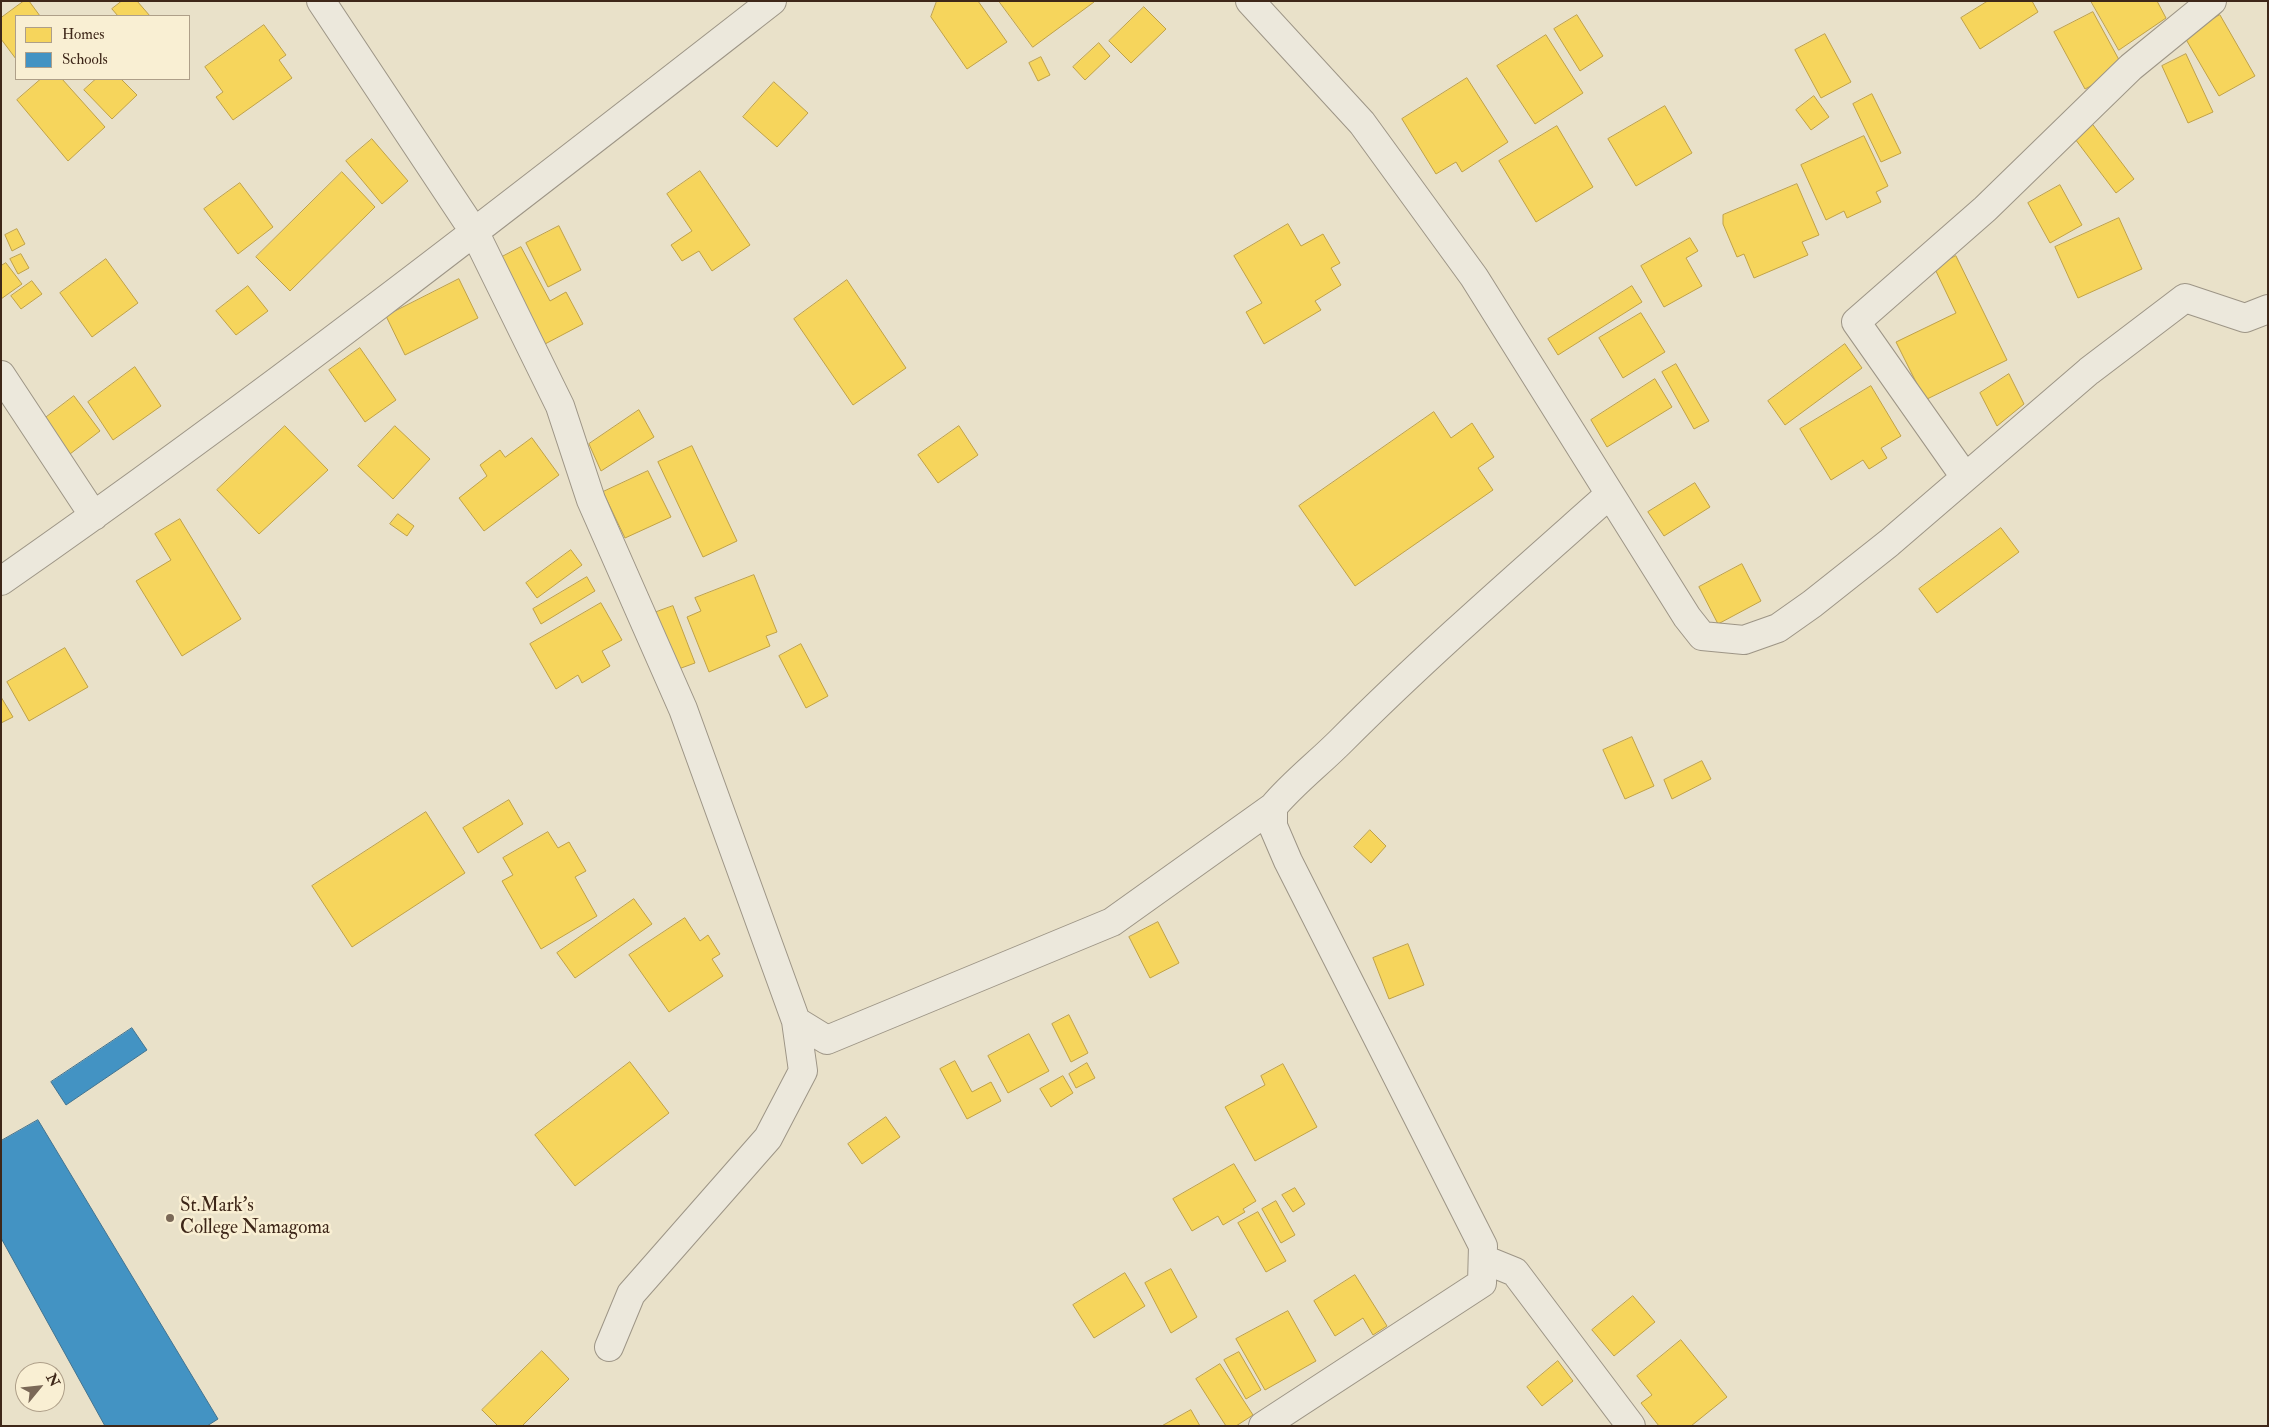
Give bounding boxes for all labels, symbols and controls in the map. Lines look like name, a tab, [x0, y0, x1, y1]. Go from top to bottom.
legend	[15, 15, 190, 80]
text: Homes	[62, 25, 104, 44]
text: Schools	[62, 50, 108, 69]
place label: St.Mark's College Namagoma	[180, 1196, 330, 1240]
marker: St.Mark's College Namagoma	[164, 1212, 176, 1224]
north arrow	[15, 1362, 65, 1412]
text: N	[42, 1371, 63, 1390]

